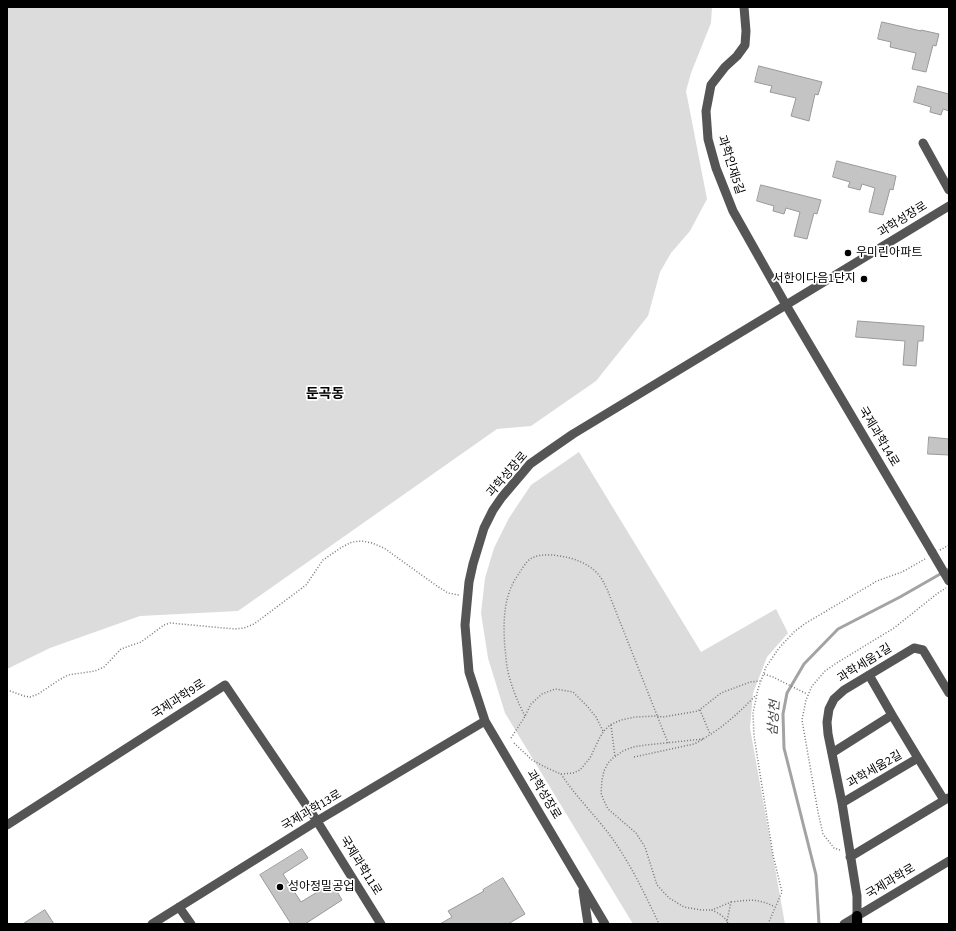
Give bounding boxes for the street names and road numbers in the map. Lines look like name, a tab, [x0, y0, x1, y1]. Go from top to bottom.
street label: 과학인재5길	[714, 134, 746, 196]
street label: 과학성장로	[876, 199, 930, 241]
street label: 국제과학14로	[855, 405, 901, 469]
street label: 과학성장로	[484, 449, 532, 501]
street label: 과학세움1길	[835, 642, 895, 686]
street label: 국제과학9로	[149, 677, 209, 723]
street label: 과학세움2길	[845, 748, 905, 792]
street label: 과학성장로	[523, 768, 563, 822]
street label: 국제과학13로	[280, 788, 344, 834]
street label: 국제과학11로	[336, 834, 384, 898]
street label: 국제과학로	[864, 862, 918, 902]

